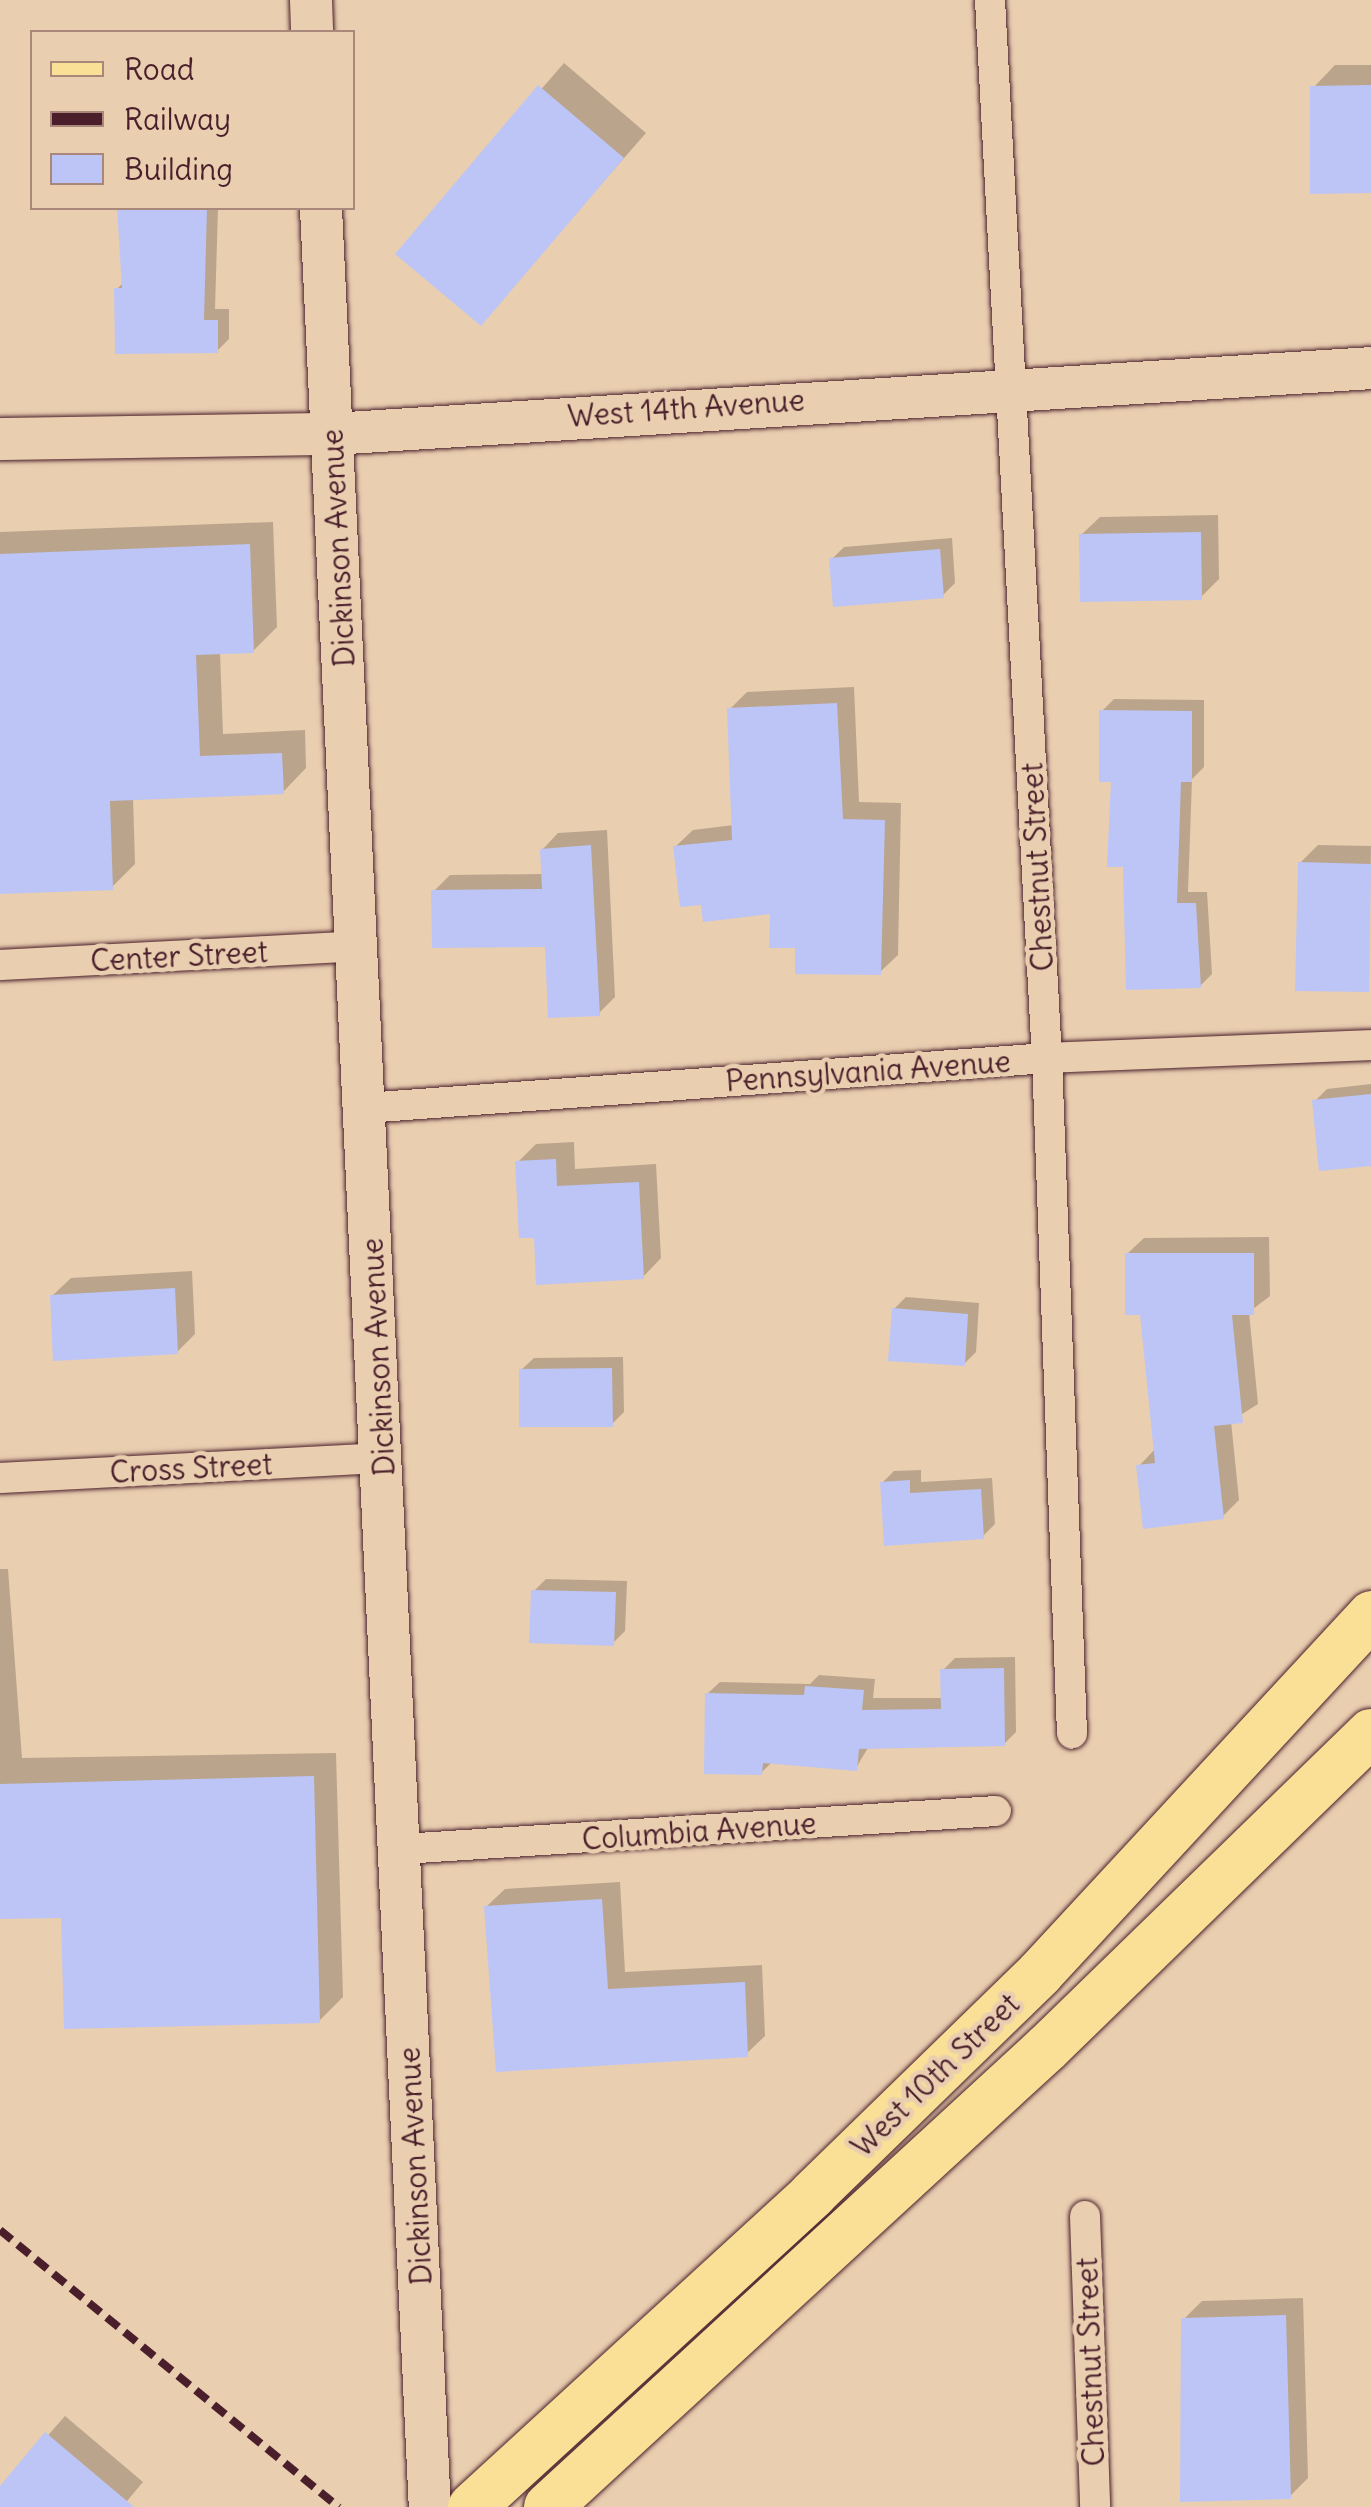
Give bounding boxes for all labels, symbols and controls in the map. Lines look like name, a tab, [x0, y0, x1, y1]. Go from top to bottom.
legend	[30, 30, 355, 210]
text: Road	[124, 50, 194, 88]
text: Railway	[124, 100, 231, 138]
text: Building	[124, 150, 233, 188]
street label: West 14th Avenue	[566, 382, 806, 434]
street label: Dickinson Avenue	[314, 428, 362, 668]
street label: Chestnut Street	[1014, 762, 1060, 972]
street label: Center Street	[89, 933, 269, 979]
street label: Pennsylvania Avenue	[724, 1043, 1012, 1099]
street label: Dickinson Avenue	[354, 1237, 402, 1477]
street label: Cross Street	[109, 1446, 273, 1490]
street label: Columbia Avenue	[581, 1805, 817, 1857]
street label: West 10th Street	[844, 1986, 1026, 2164]
street label: Dickinson Avenue	[391, 2046, 439, 2286]
street label: Chestnut Street	[1068, 2257, 1112, 2467]

